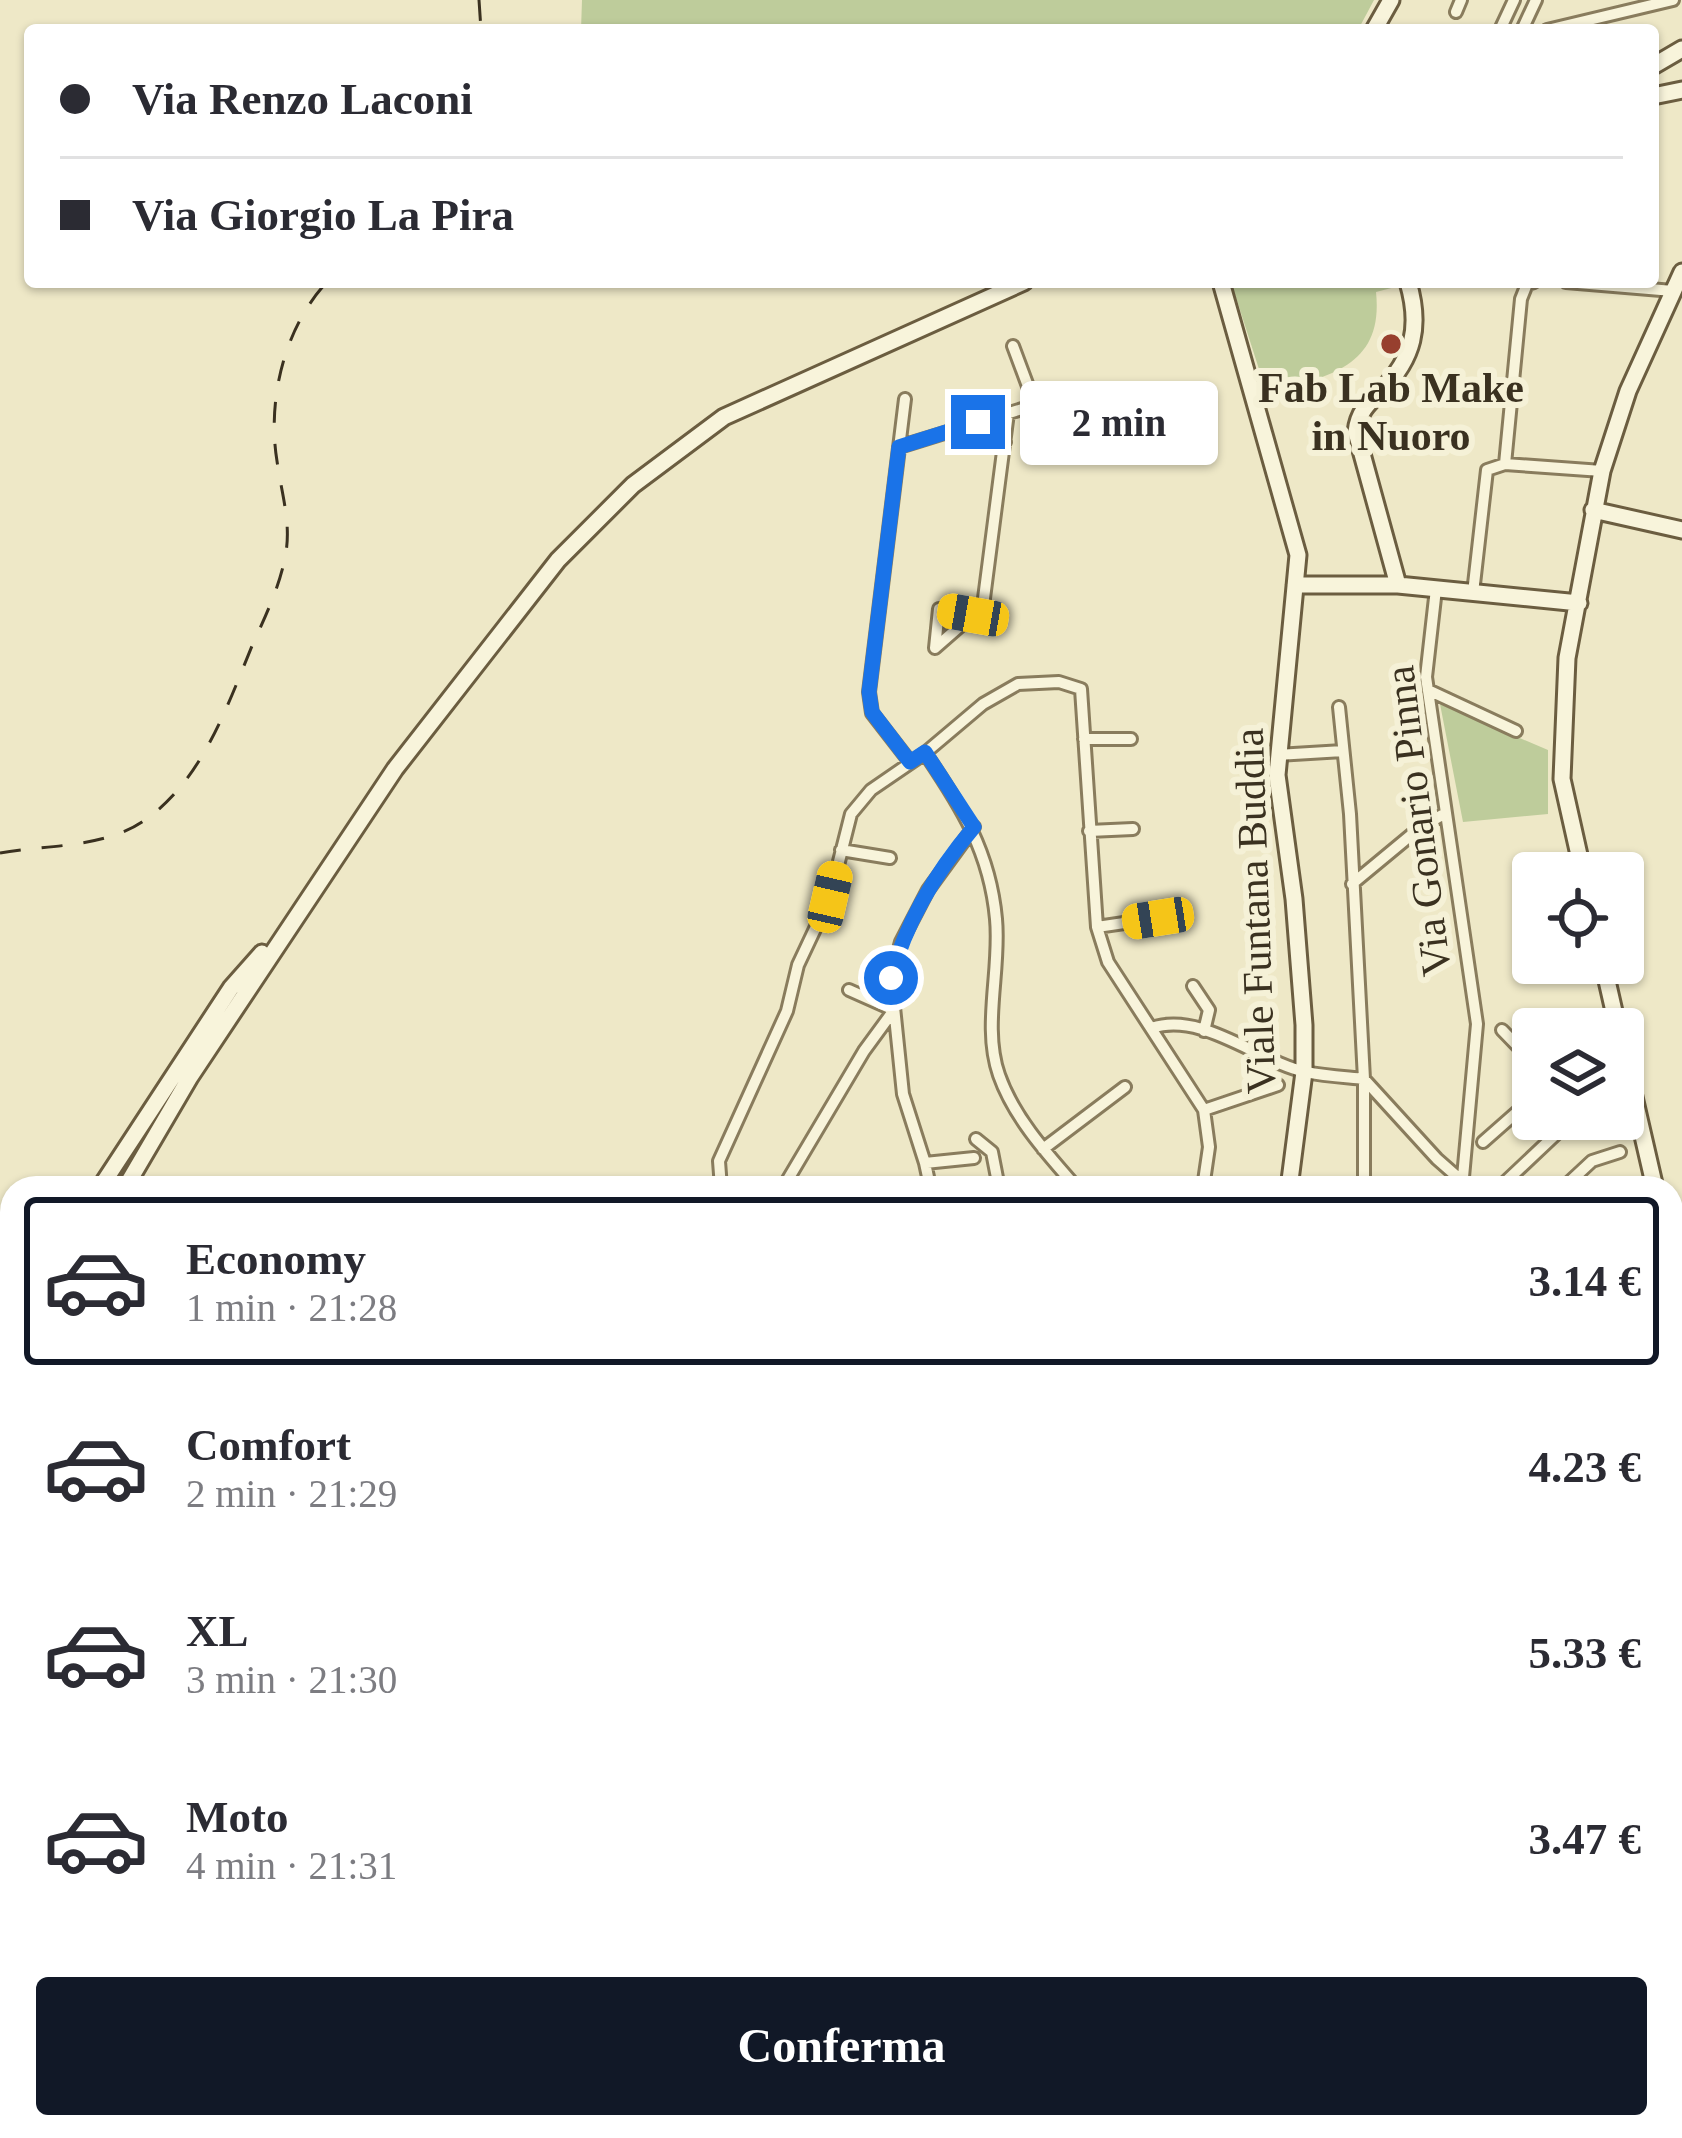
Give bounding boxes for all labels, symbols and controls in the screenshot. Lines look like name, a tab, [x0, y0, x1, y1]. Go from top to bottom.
text: Via Renzo Laconi	[132, 74, 473, 124]
text: Via Giorgio La Pira	[132, 190, 514, 240]
marker: Fab Lab Make in Nuoro	[1378, 331, 1404, 357]
place label: Fab Lab Make in Nuoro	[1258, 365, 1524, 459]
callout: 2 min	[1020, 380, 1218, 464]
route end	[951, 395, 1005, 449]
text: 2 min	[1072, 401, 1166, 444]
car	[934, 591, 1012, 639]
street label: Via Gonario Pinna	[1376, 663, 1460, 979]
street label: Viale Funtana Buddia	[1226, 727, 1284, 1095]
map controls	[1512, 852, 1644, 1140]
button: locate	[1512, 852, 1644, 984]
car	[804, 858, 856, 936]
car	[1120, 895, 1196, 941]
route start	[864, 951, 918, 1005]
button: layers	[1512, 1008, 1644, 1140]
icon: car	[42, 1227, 150, 1335]
text: Economy	[186, 1234, 366, 1284]
text: 3.14 €	[1529, 1256, 1641, 1306]
text: 1 min · 21:28	[186, 1286, 397, 1329]
icon: car	[42, 1413, 150, 1521]
text: Comfort	[186, 1420, 351, 1470]
text: 4.23 €	[1529, 1442, 1641, 1492]
text: 2 min · 21:29	[186, 1472, 397, 1515]
icon: car	[42, 1599, 150, 1707]
text: XL	[186, 1606, 249, 1656]
text: 5.33 €	[1529, 1628, 1641, 1678]
text: 3 min · 21:30	[186, 1658, 397, 1701]
icon: car	[42, 1785, 150, 1893]
text: Moto	[186, 1792, 288, 1842]
text: 3.47 €	[1529, 1814, 1641, 1864]
text: 4 min · 21:31	[186, 1844, 397, 1887]
button: Conferma	[36, 1977, 1647, 2115]

